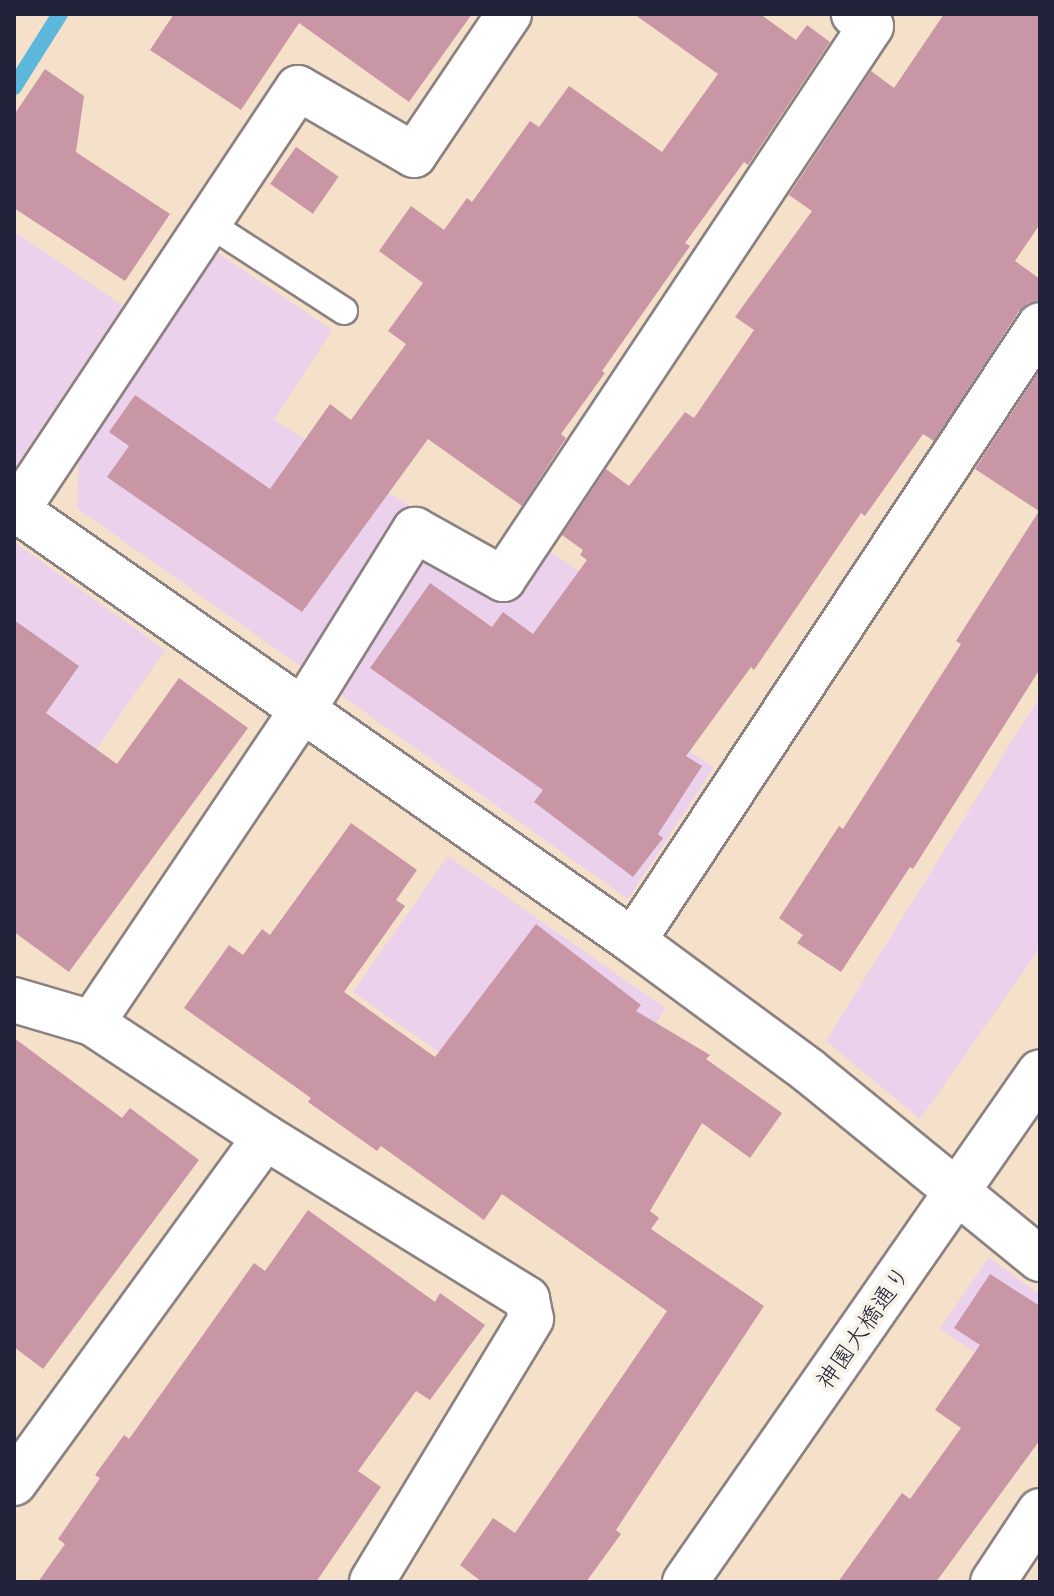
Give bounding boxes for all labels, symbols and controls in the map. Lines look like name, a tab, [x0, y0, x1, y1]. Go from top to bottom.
street label: 神園大橋通り	[810, 1260, 916, 1394]

